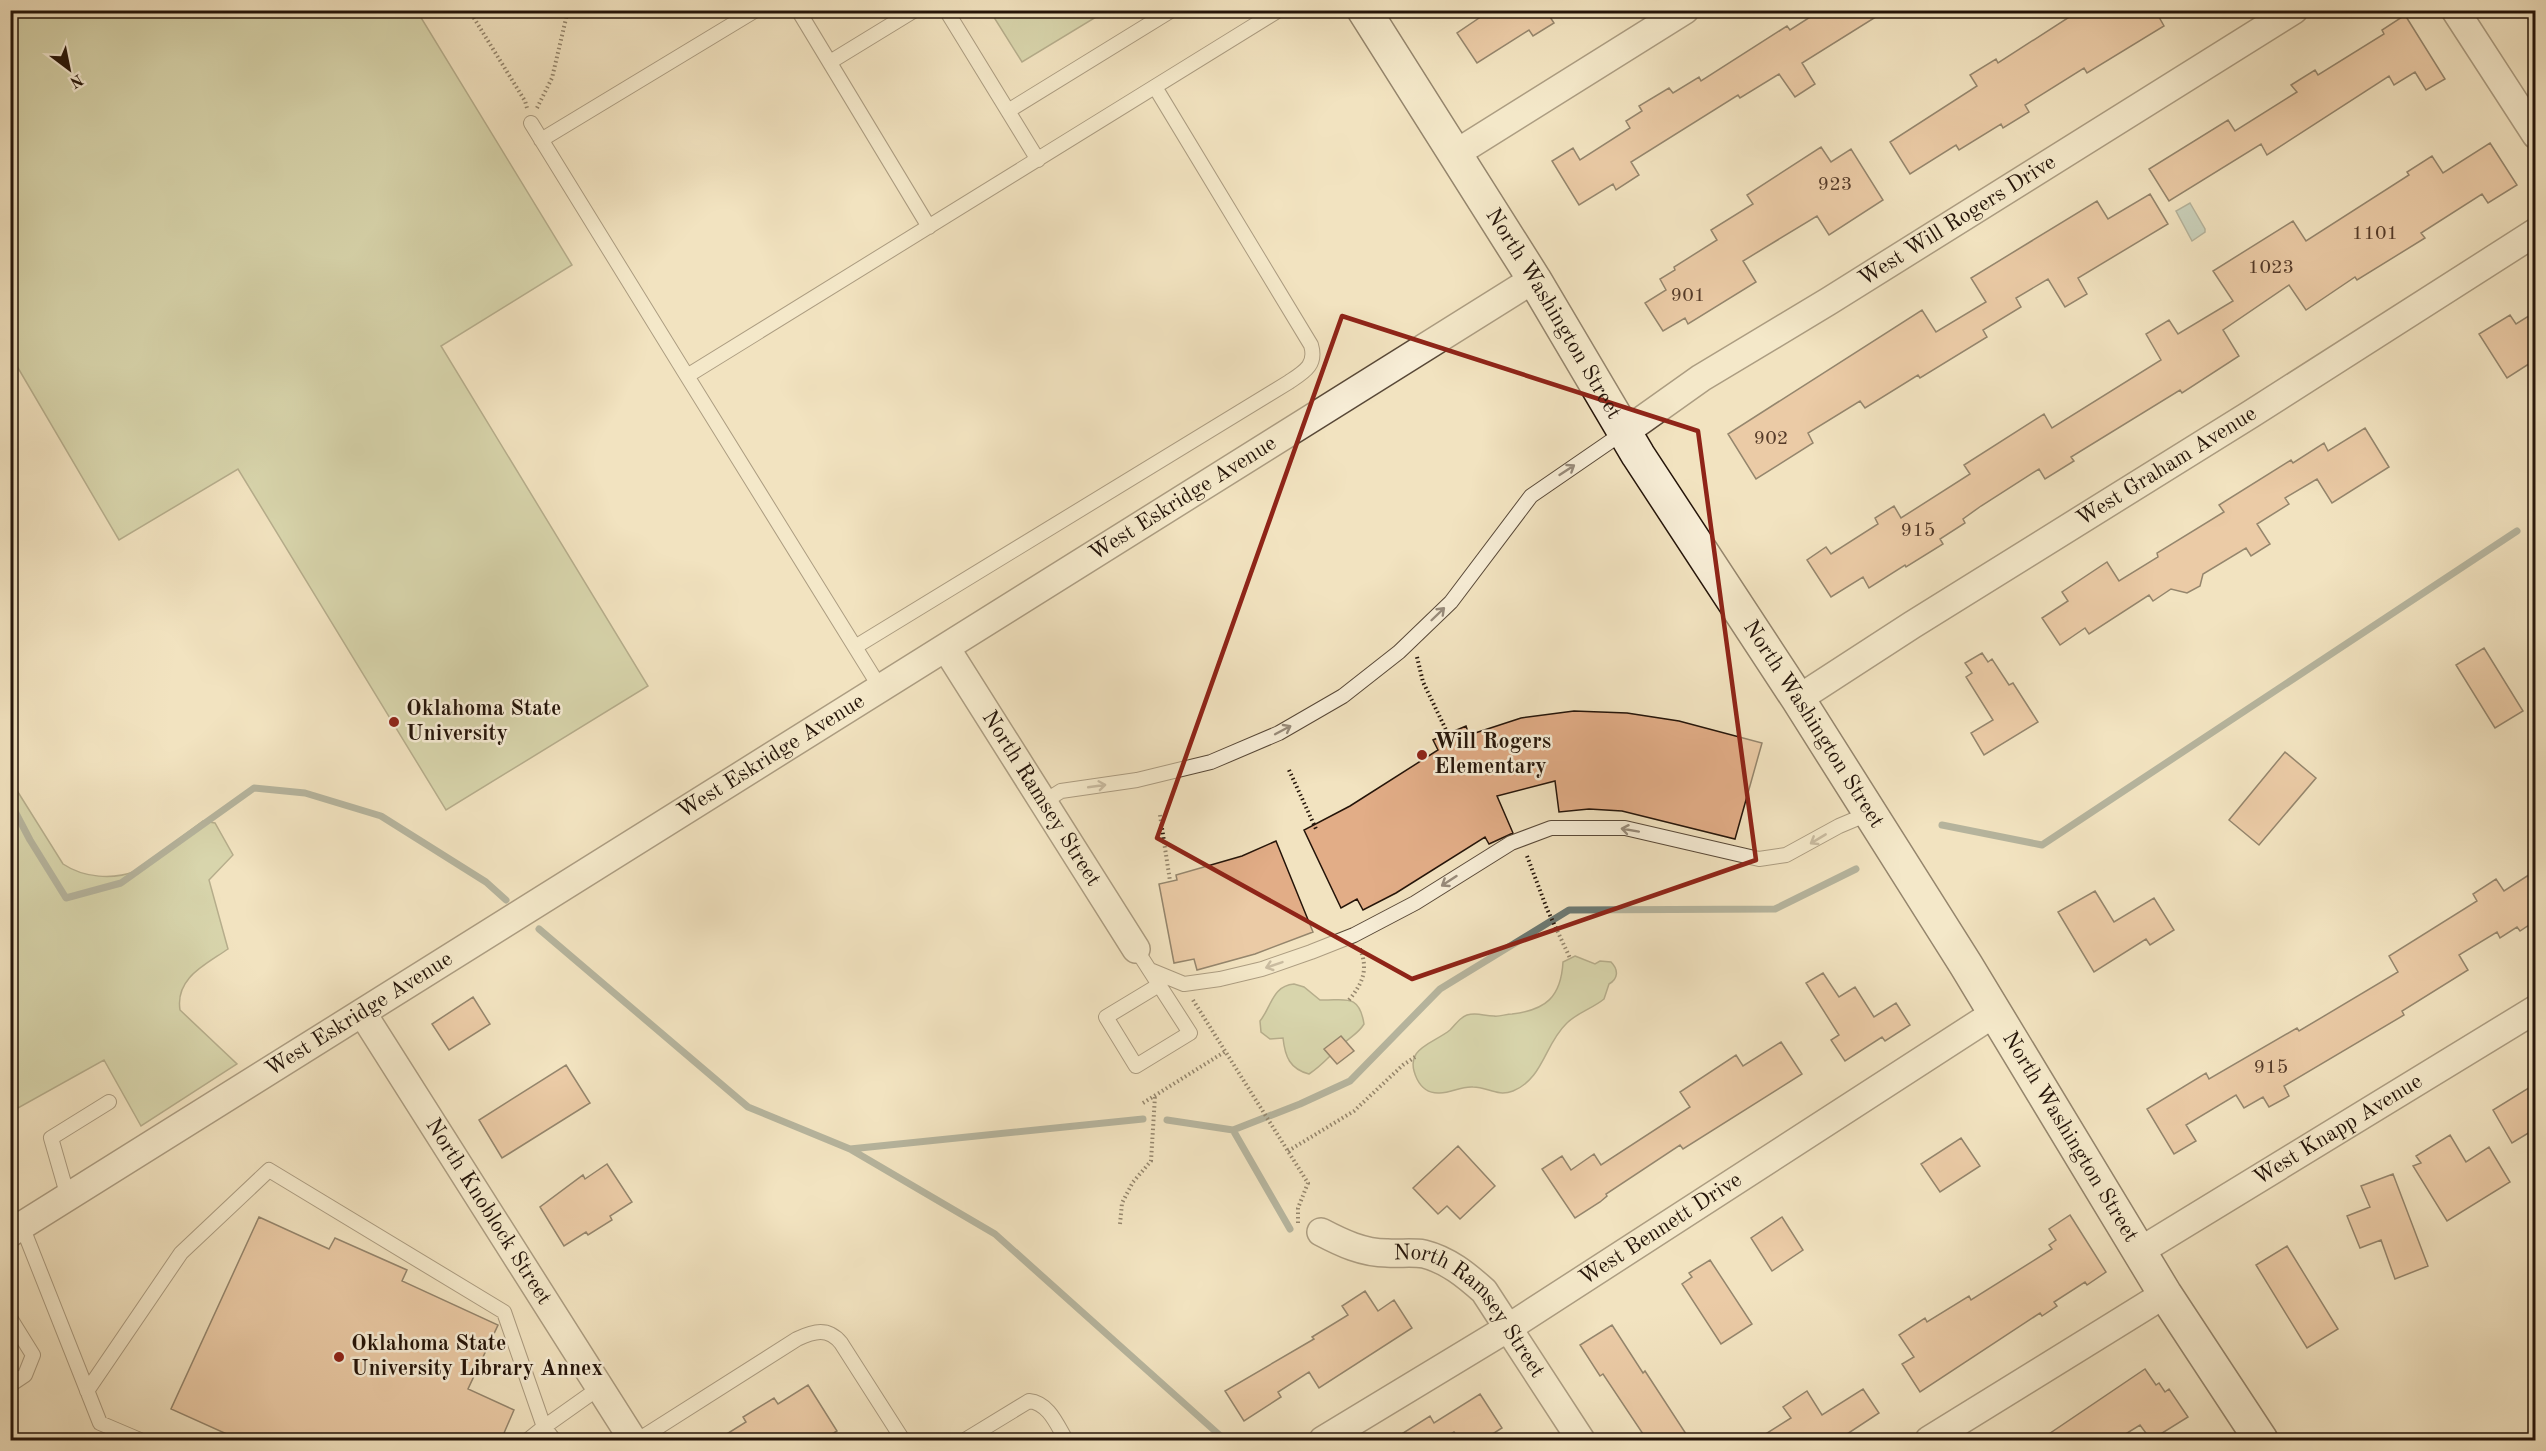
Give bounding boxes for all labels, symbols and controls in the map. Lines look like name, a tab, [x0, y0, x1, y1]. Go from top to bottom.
north arrow	[39, 39, 99, 99]
text: N	[66, 70, 85, 90]
street label: West Will Rogers Drive	[1855, 151, 2060, 290]
house number: 923	[1818, 175, 1852, 195]
street label: North Washington Street	[1481, 205, 1625, 423]
house number: 1101	[2352, 224, 2398, 244]
house number: 1023	[2248, 258, 2294, 278]
house number: 901	[1671, 286, 1705, 306]
street label: West Graham Avenue	[2073, 402, 2260, 530]
house number: 902	[1754, 429, 1788, 449]
street label: West Eskridge Avenue	[1086, 432, 1280, 565]
one-way arrow	[1558, 463, 1575, 476]
house number: 915	[1901, 521, 1935, 541]
one-way arrow	[1431, 607, 1446, 622]
street label: North Washington Street	[1739, 617, 1888, 832]
street label: West Eskridge Avenue	[674, 690, 868, 823]
place label: Oklahoma State University	[406, 698, 562, 745]
street label: North Ramsey Street	[978, 707, 1104, 890]
marker: Oklahoma State University	[387, 715, 401, 729]
one-way arrow	[1274, 724, 1291, 736]
place label: Will Rogers Elementary	[1434, 731, 1551, 778]
marker: Will Rogers Elementary	[1415, 748, 1429, 762]
one-way arrow	[1087, 780, 1107, 791]
one-way arrow	[1621, 824, 1641, 835]
one-way arrow	[1810, 833, 1827, 845]
one-way arrow	[1441, 875, 1458, 887]
street label: West Eskridge Avenue	[262, 948, 456, 1081]
one-way arrow	[1265, 961, 1284, 972]
street label: North Washington Street	[1998, 1028, 2142, 1246]
house number: 915	[2254, 1058, 2288, 1078]
street label: West Knapp Avenue	[2250, 1070, 2426, 1190]
street label: North Knoblock Street	[421, 1115, 555, 1309]
street label: West Bennett Drive	[1575, 1169, 1746, 1290]
street label: North Ramsey Street	[1393, 1242, 1548, 1382]
place label: Oklahoma State University Library Annex	[351, 1333, 603, 1380]
marker: Oklahoma State University Library Annex	[332, 1350, 346, 1364]

